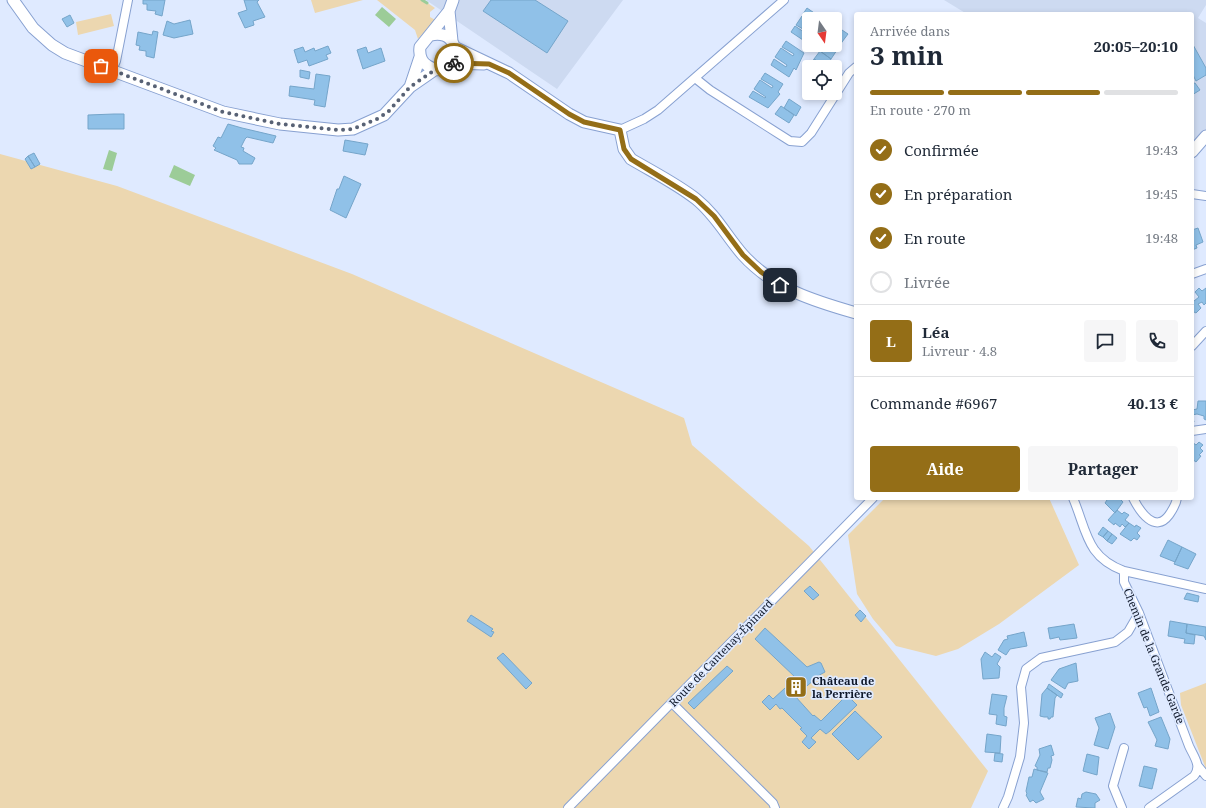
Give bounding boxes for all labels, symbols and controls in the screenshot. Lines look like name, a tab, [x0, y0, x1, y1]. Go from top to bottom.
north arrow	[802, 12, 842, 52]
map controls	[802, 12, 842, 100]
text: Arrivée dans	[870, 22, 950, 40]
text: 20:05–20:10	[1094, 36, 1178, 56]
text: 3 min	[870, 37, 944, 73]
courier	[434, 43, 474, 83]
pin	[84, 49, 118, 83]
icon: bike	[443, 52, 465, 74]
icon: bag	[90, 55, 112, 77]
button: locate	[802, 60, 842, 100]
text: En route · 270 m	[870, 101, 971, 119]
icon: check	[870, 139, 892, 161]
text: Confirmée	[904, 140, 979, 160]
text: 19:43	[1145, 141, 1178, 159]
icon: check	[870, 183, 892, 205]
text: En préparation	[904, 184, 1013, 204]
text: 19:45	[1145, 185, 1178, 203]
icon: check	[870, 227, 892, 249]
text: En route	[904, 228, 965, 248]
text: 19:48	[1145, 229, 1178, 247]
pin	[763, 268, 797, 302]
text: Livrée	[904, 272, 950, 292]
icon: home	[769, 274, 791, 296]
button: chat	[1084, 320, 1126, 362]
button: phone	[1136, 320, 1178, 362]
text: Léa	[922, 322, 949, 342]
text: L	[886, 331, 896, 351]
text: Livreur · 4.8	[922, 342, 997, 360]
text: Commande #6967	[870, 393, 997, 413]
text: 40.13 €	[1127, 393, 1178, 413]
button: Aide	[870, 446, 1020, 492]
button: Partager	[1028, 446, 1178, 492]
street label: Chemin de la Grande Garde	[1120, 586, 1189, 726]
street label: Route de Cantenay-Épinard	[665, 596, 776, 709]
place label: Château de la Perrière	[812, 673, 874, 701]
building icon: Château de la Perrière	[783, 674, 809, 700]

